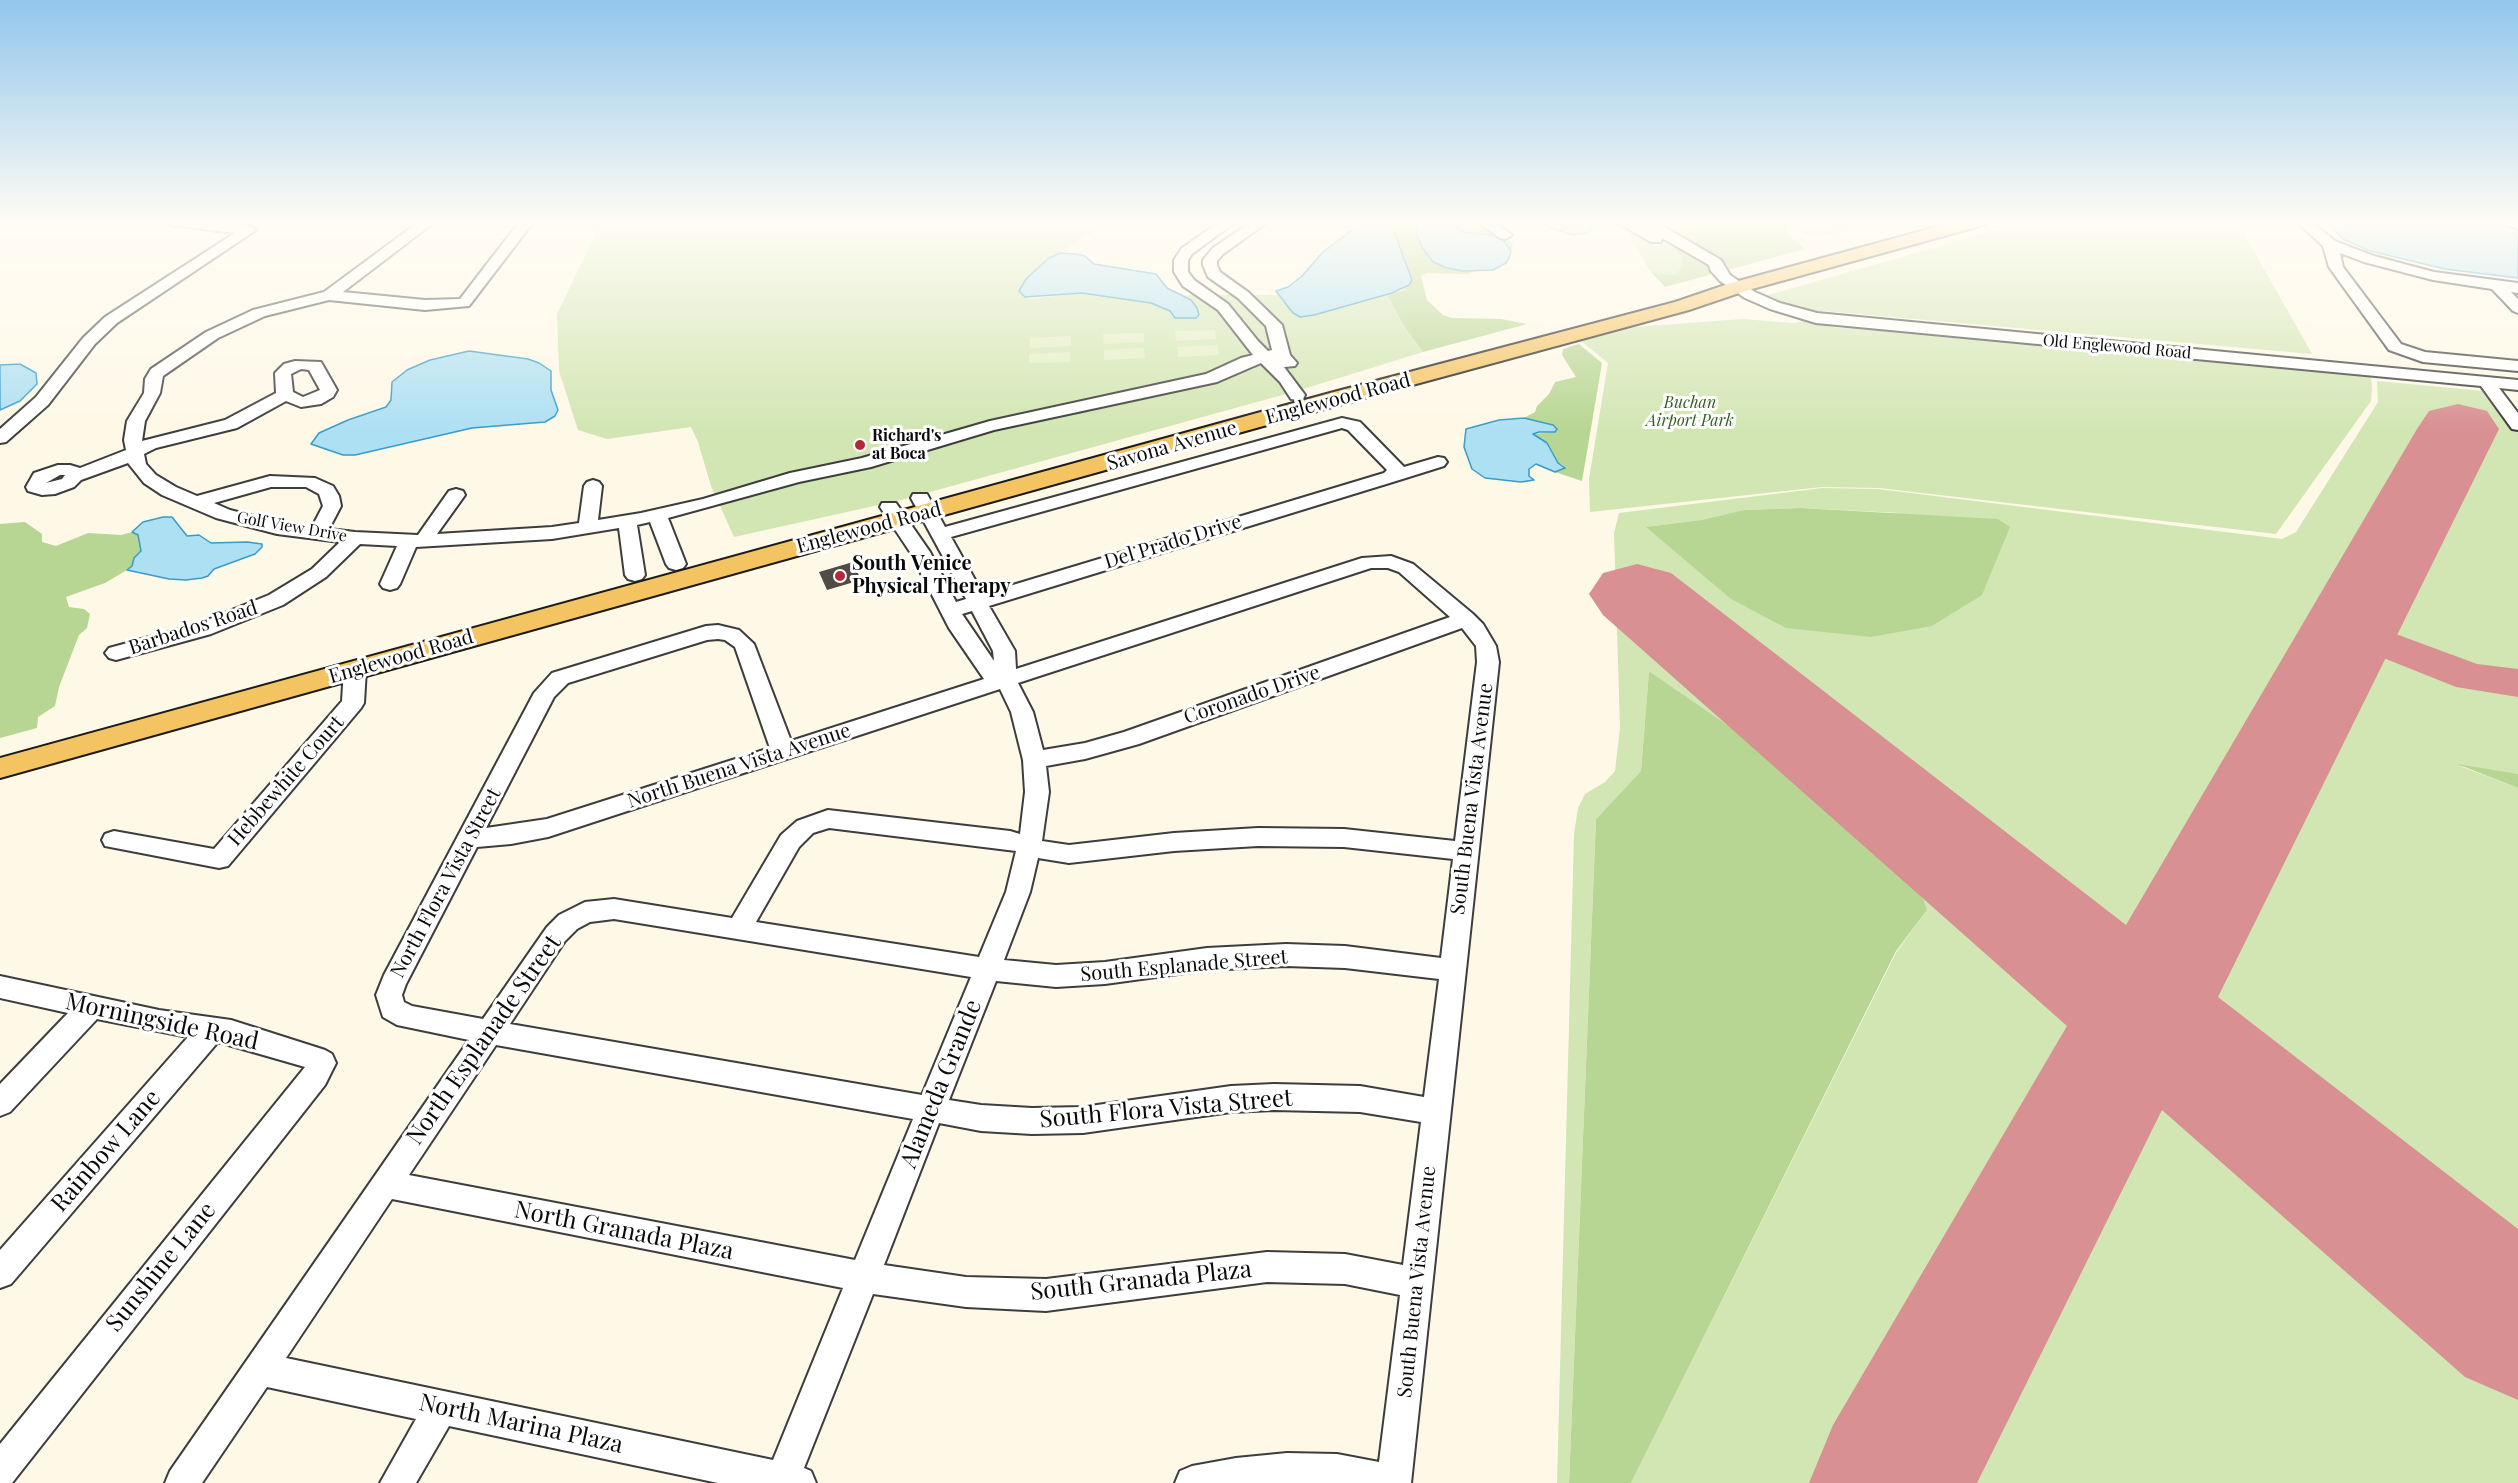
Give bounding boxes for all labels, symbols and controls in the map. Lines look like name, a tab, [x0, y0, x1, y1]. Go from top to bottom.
street label: Old Englewood Road	[2042, 331, 2192, 363]
street label: Englewood Road	[1263, 368, 1413, 430]
park label: Buchan Airport Park	[1646, 393, 1734, 431]
street label: Savona Avenue	[1104, 416, 1240, 476]
place label: Richard's at Boca	[872, 426, 941, 464]
marker: Richard's at Boca	[853, 438, 867, 452]
street label: Englewood Road	[794, 497, 944, 559]
street label: Golf View Drive	[235, 508, 349, 546]
street label: Del Prado Drive	[1101, 510, 1245, 574]
place label: South Venice Physical Therapy	[852, 552, 1011, 599]
marker: South Venice Physical Therapy	[833, 569, 847, 583]
street label: Barbados Road	[126, 596, 260, 660]
street label: Englewood Road	[326, 625, 476, 689]
street label: Coronado Drive	[1181, 660, 1323, 730]
street label: South Buena Vista Avenue	[1446, 682, 1498, 916]
street label: Hebbewhite Court	[223, 711, 349, 851]
street label: North Buena Vista Avenue	[624, 719, 854, 813]
street label: North Flora Vista Street	[386, 784, 506, 982]
street label: North Esplanade Street	[401, 929, 567, 1151]
street label: South Esplanade Street	[1079, 945, 1289, 987]
street label: Morningside Road	[63, 987, 261, 1057]
street label: Alameda Grande	[894, 996, 988, 1172]
street label: Rainbow Lane	[45, 1084, 167, 1218]
street label: South Flora Vista Street	[1038, 1084, 1294, 1134]
street label: South Buena Vista Avenue	[1393, 1165, 1441, 1399]
street label: North Granada Plaza	[512, 1196, 736, 1266]
street label: Sunshine Lane	[100, 1197, 222, 1337]
street label: South Granada Plaza	[1029, 1255, 1253, 1307]
street label: North Marina Plaza	[416, 1388, 626, 1460]

